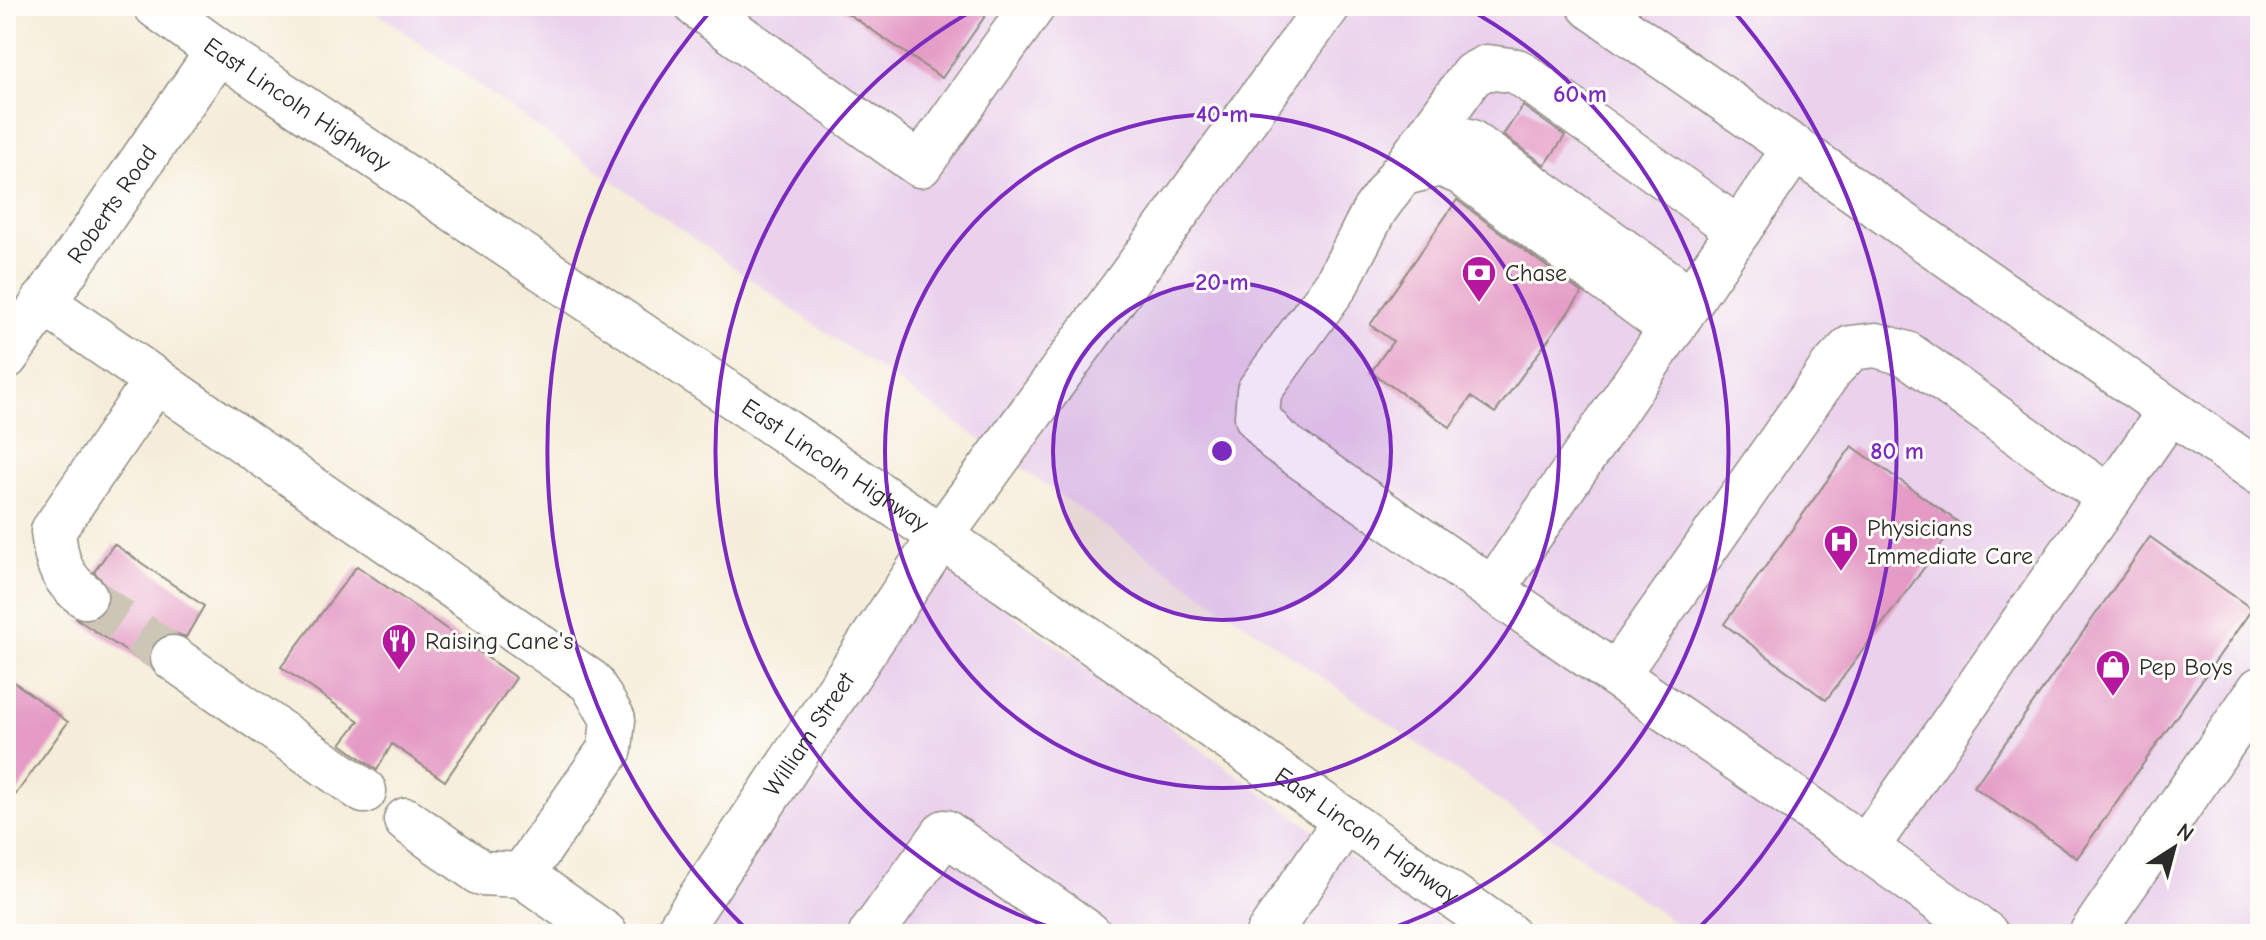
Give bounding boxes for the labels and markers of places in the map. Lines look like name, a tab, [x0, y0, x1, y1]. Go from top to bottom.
bank icon: Chase	[1460, 254, 1498, 304]
place label: Chase	[1505, 259, 1567, 287]
centre of rings	[1208, 437, 1236, 465]
place label: Physicians Immediate Care	[1867, 514, 2033, 570]
hospital icon: Physicians Immediate Care	[1822, 523, 1860, 573]
restaurant icon: Raising Cane's	[380, 622, 418, 672]
place label: Raising Cane's	[425, 627, 573, 655]
shop icon: Pep Boys	[2094, 648, 2132, 698]
place label: Pep Boys	[2139, 653, 2232, 681]

